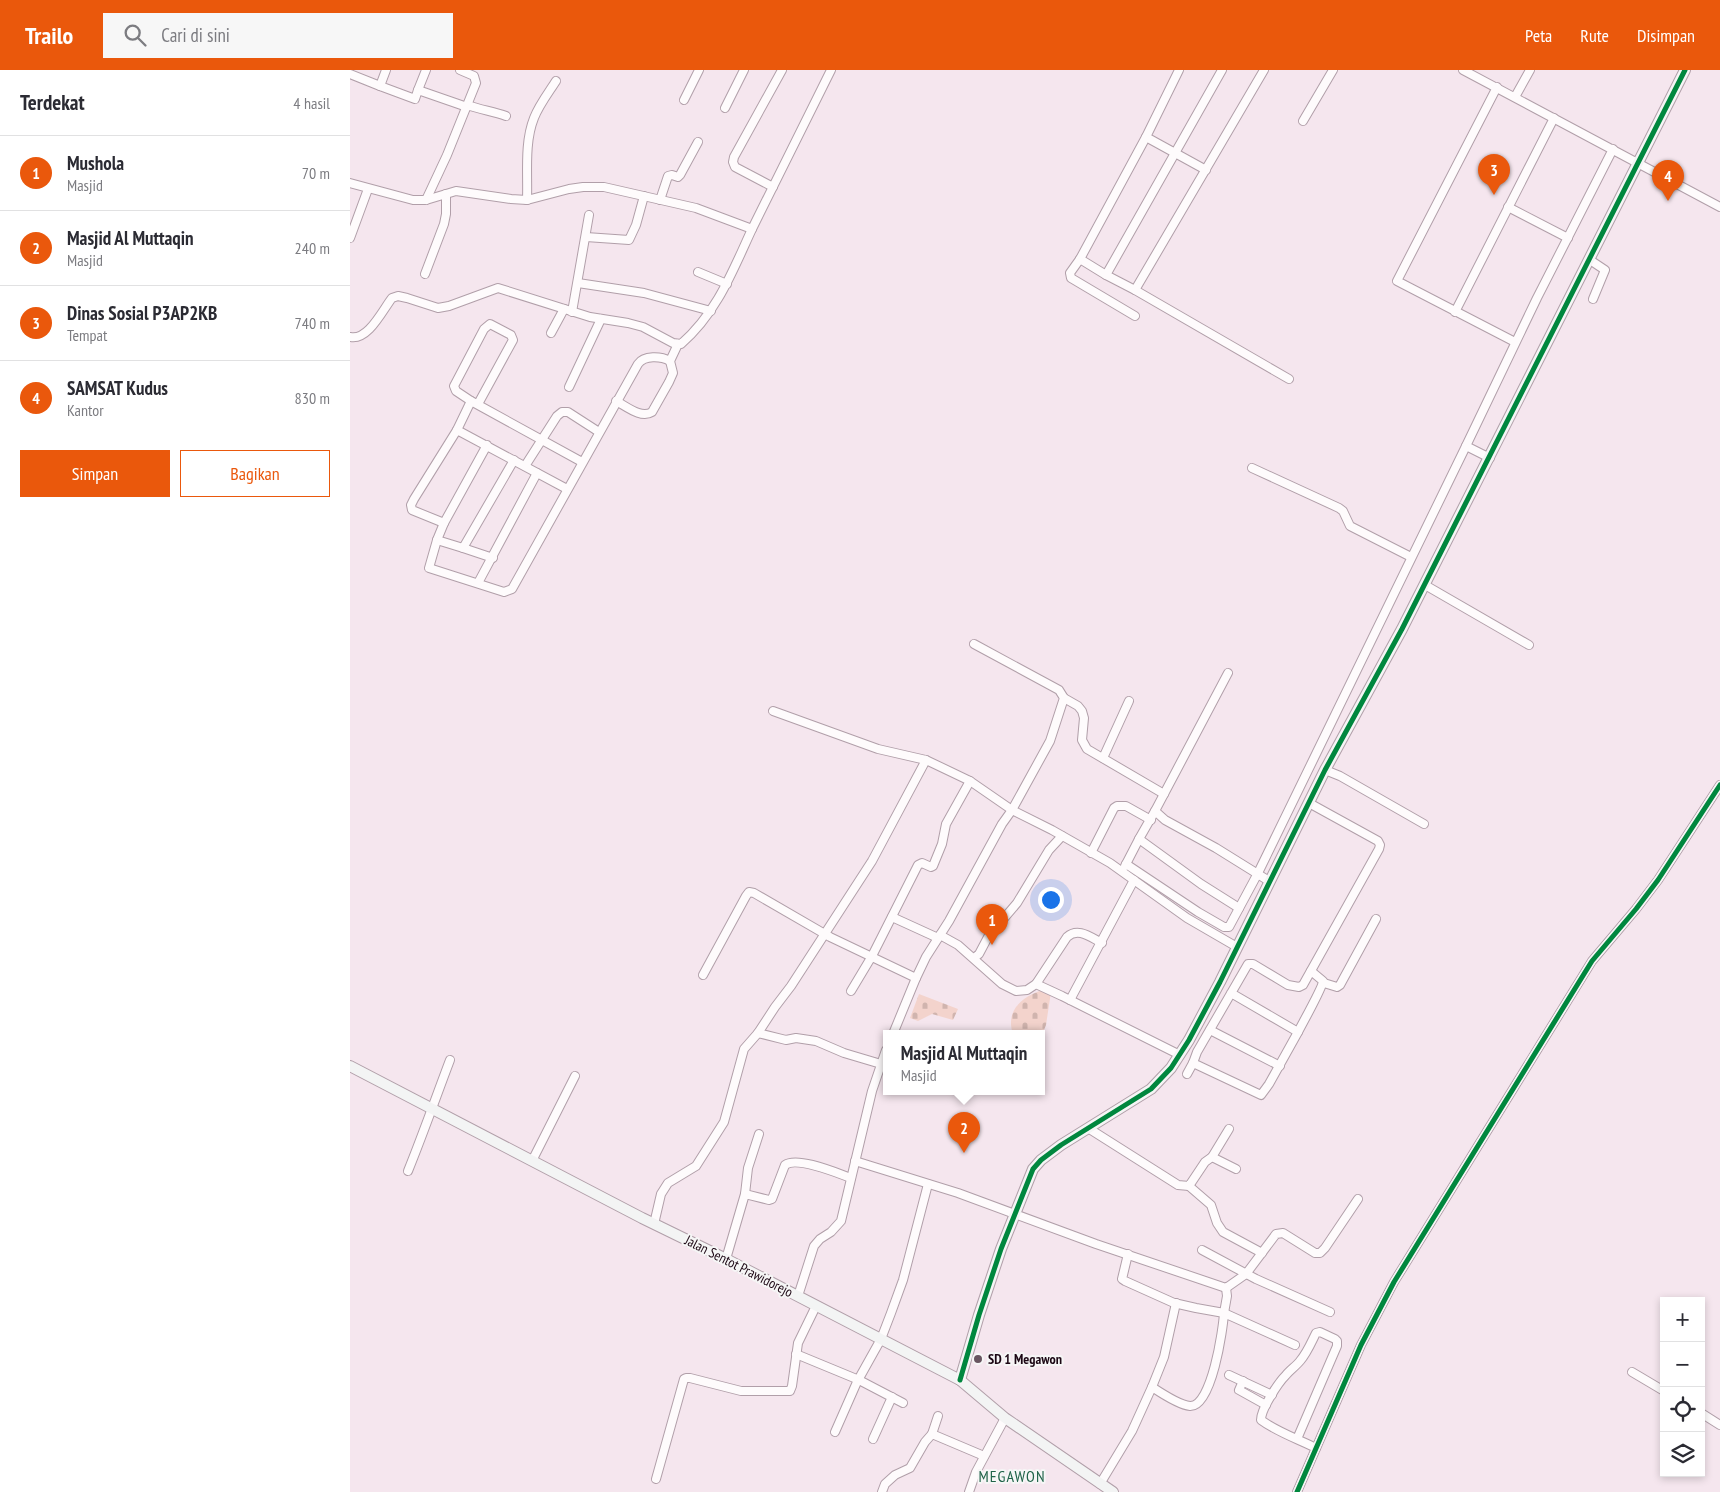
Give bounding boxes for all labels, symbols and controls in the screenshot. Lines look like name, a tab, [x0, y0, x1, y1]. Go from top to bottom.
search box	[103, 13, 453, 58]
text: Trailo	[25, 20, 73, 51]
icon: search	[121, 21, 149, 49]
text: Cari di sini	[161, 23, 230, 47]
text: Peta	[1525, 24, 1552, 47]
text: Rute	[1580, 24, 1609, 47]
text: Disimpan	[1637, 24, 1695, 47]
text: Terdekat	[20, 89, 85, 116]
text: 4 hasil	[293, 93, 330, 113]
text: Mushola	[67, 151, 124, 175]
pin: 3	[1478, 154, 1510, 195]
pin: 4	[1652, 160, 1684, 201]
text: 1	[32, 163, 40, 183]
text: 70 m	[302, 163, 330, 183]
text: Masjid	[67, 175, 103, 195]
text: Masjid Al Muttaqin	[67, 226, 194, 250]
text: 2	[32, 238, 40, 258]
text: 240 m	[295, 238, 330, 258]
text: Masjid	[67, 250, 103, 270]
text: Dinas Sosial P3AP2KB	[67, 301, 217, 325]
text: 3	[32, 313, 40, 333]
text: 740 m	[295, 313, 330, 333]
text: Tempat	[67, 325, 107, 345]
text: SAMSAT Kudus	[67, 376, 168, 400]
text: 4	[32, 388, 40, 408]
text: 830 m	[295, 388, 330, 408]
text: Kantor	[67, 400, 104, 420]
button: Simpan	[20, 450, 170, 497]
button: Bagikan	[180, 450, 330, 497]
your location	[1038, 887, 1064, 913]
pin: 1	[976, 904, 1008, 945]
popup	[883, 1030, 1045, 1095]
text: Masjid Al Muttaqin	[901, 1041, 1027, 1065]
text: Masjid	[901, 1065, 937, 1085]
pin: 2	[948, 1112, 980, 1153]
street label: Jalan Sentot Prawidorejo	[681, 1231, 796, 1301]
map controls	[1660, 1297, 1705, 1477]
button: +	[1660, 1297, 1705, 1342]
button: −	[1660, 1342, 1705, 1387]
place label: SD 1 Megawon	[988, 1350, 1062, 1368]
marker: SD 1 Megawon	[972, 1353, 984, 1365]
button: locate	[1660, 1387, 1705, 1432]
button: layers	[1660, 1432, 1705, 1477]
district label: MEGAWON	[979, 1466, 1045, 1486]

